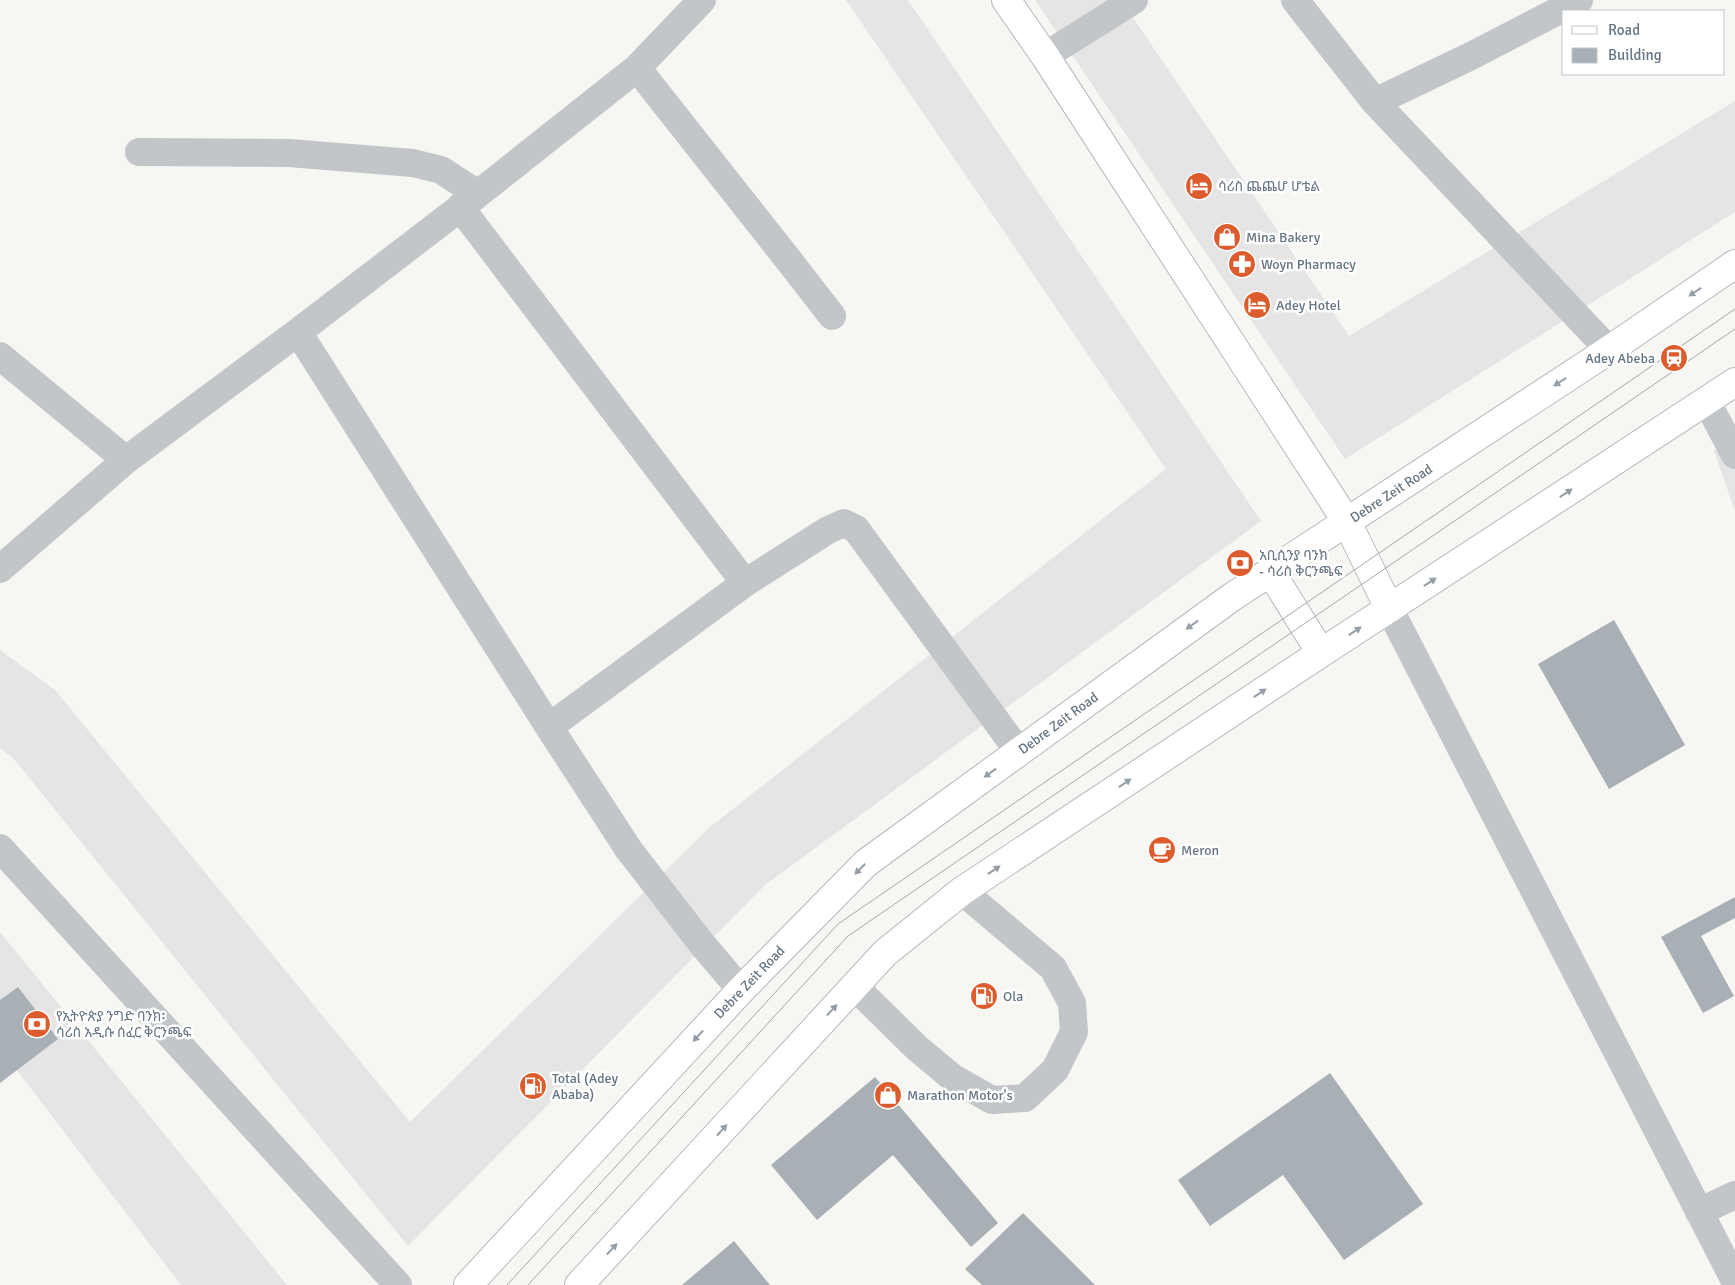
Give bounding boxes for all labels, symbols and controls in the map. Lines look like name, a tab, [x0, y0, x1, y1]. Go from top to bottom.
legend	[1562, 10, 1725, 75]
text: Road	[1608, 21, 1640, 39]
text: Building	[1608, 46, 1662, 64]
hotel icon: ሳሪስ ጨጨሆ ሆቴል	[1184, 171, 1214, 201]
place label: ሳሪስ ጨጨሆ ሆቴል	[1218, 178, 1320, 195]
shop icon: Mina Bakery	[1212, 222, 1242, 252]
place label: Mina Bakery	[1246, 229, 1321, 246]
pharmacy icon: Woyn Pharmacy	[1227, 249, 1257, 279]
place label: Woyn Pharmacy	[1261, 256, 1356, 273]
one-way arrow	[1688, 287, 1701, 297]
hotel icon: Adey Hotel	[1242, 290, 1272, 320]
place label: Adey Hotel	[1276, 297, 1341, 314]
station icon: Adey Abeba	[1659, 343, 1689, 373]
place label: Adey Abeba	[1585, 350, 1655, 367]
one-way arrow	[1553, 378, 1566, 387]
street label: Debre Zeit Road	[1347, 461, 1436, 526]
one-way arrow	[1559, 489, 1573, 498]
place label: አቢሲንያ ባንክ - ሳሪስ ቅርንጫፍ	[1259, 547, 1343, 580]
bank icon: አቢሲንያ ባንክ - ሳሪስ ቅርንጫፍ	[1225, 548, 1255, 578]
one-way arrow	[1423, 577, 1436, 587]
one-way arrow	[1185, 620, 1199, 630]
one-way arrow	[1348, 626, 1361, 635]
one-way arrow	[1253, 688, 1267, 698]
street label: Debre Zeit Road	[1015, 689, 1102, 758]
one-way arrow	[983, 768, 997, 778]
one-way arrow	[1118, 778, 1131, 787]
cafe icon: Meron	[1147, 835, 1177, 865]
place label: Meron	[1181, 842, 1219, 859]
one-way arrow	[854, 863, 866, 875]
one-way arrow	[987, 865, 1000, 875]
street label: Debre Zeit Road	[710, 942, 788, 1022]
fuel station icon: Ola	[969, 981, 999, 1011]
place label: Ola	[1003, 988, 1023, 1005]
one-way arrow	[826, 1004, 838, 1016]
place label: የኢትዮጵያ ንግድ ባንክ፡ ሳሪስ አዲሱ ሰፈር ቅርንጫፍ	[56, 1008, 192, 1041]
bank icon: የኢትዮጵያ ንግድ ባንክ፡ ሳሪስ አዲሱ ሰፈር ቅርንጫፍ	[22, 1009, 52, 1039]
one-way arrow	[692, 1030, 704, 1042]
place label: Total (Adey Ababa)	[552, 1070, 618, 1103]
fuel station icon: Total (Adey Ababa)	[518, 1071, 548, 1101]
shop icon: Marathon Motor's	[873, 1080, 903, 1110]
place label: Marathon Motor's	[907, 1087, 1013, 1104]
one-way arrow	[716, 1124, 728, 1136]
one-way arrow	[606, 1244, 618, 1256]

